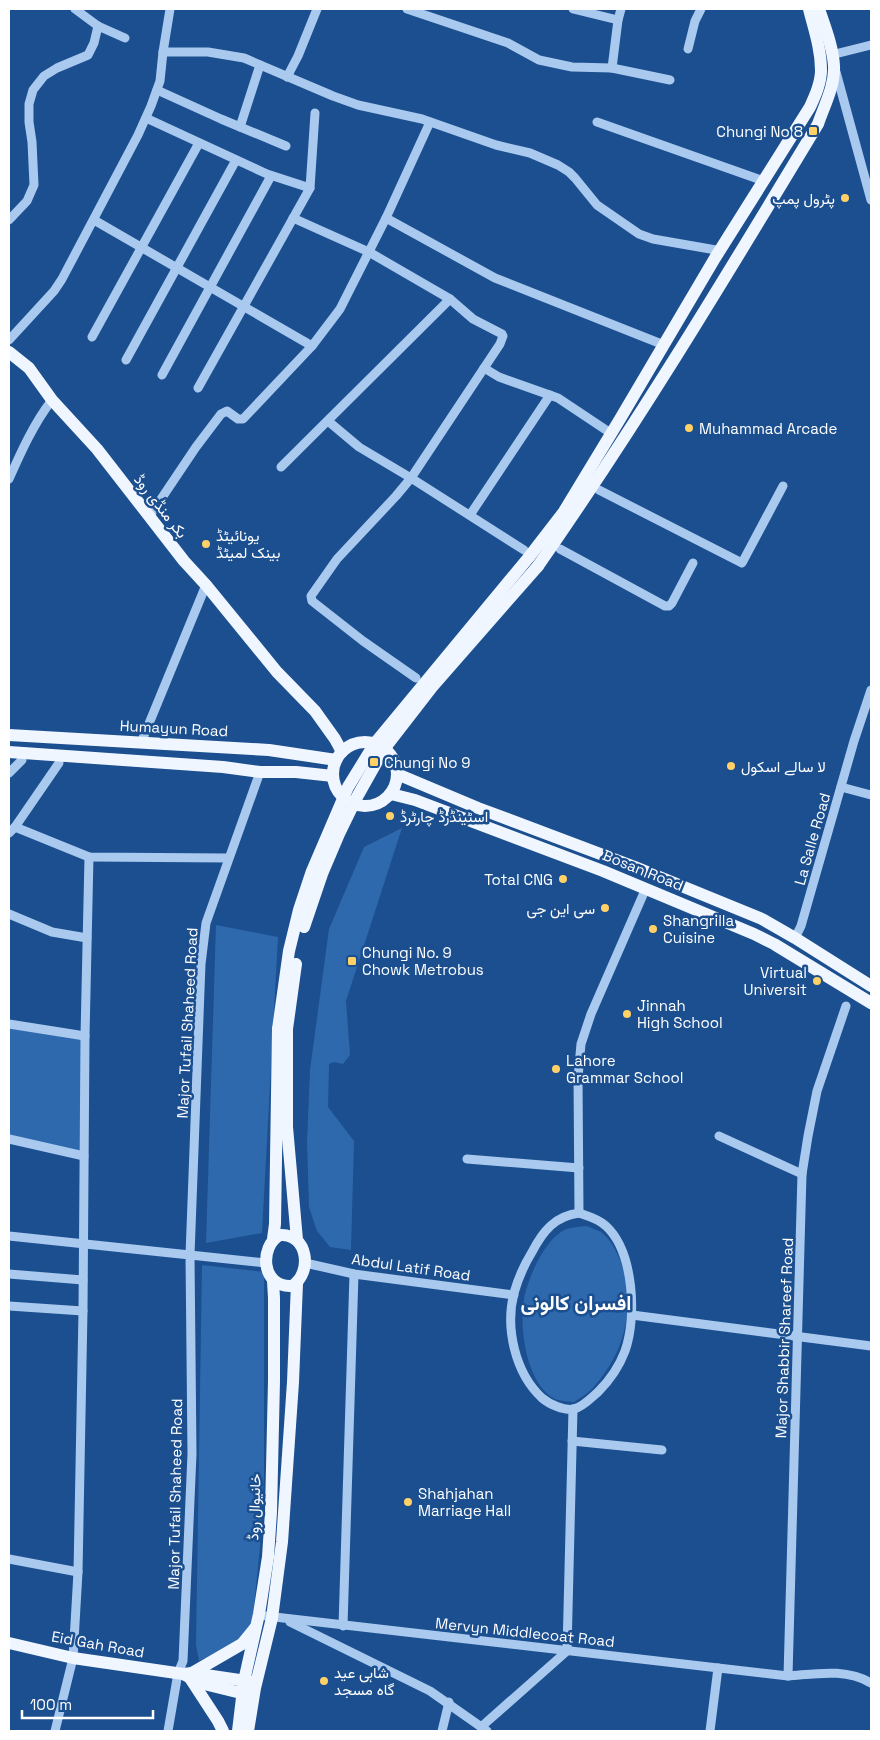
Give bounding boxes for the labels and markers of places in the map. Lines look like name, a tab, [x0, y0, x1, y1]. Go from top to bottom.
place label: Chungi No 8	[716, 122, 803, 141]
marker: Chungi No 8	[807, 125, 819, 137]
place label: پٹرول پمپ	[772, 189, 835, 209]
marker: پٹرول پمپ	[839, 192, 851, 204]
place label: Muhammad Arcade	[699, 419, 837, 438]
marker: Muhammad Arcade	[683, 422, 695, 434]
place label: یونائیٹڈ بینک لمیٹڈ	[216, 526, 280, 562]
marker: یونائیٹڈ بینک لمیٹڈ	[200, 538, 212, 550]
place label: Chungi No 9	[384, 753, 471, 772]
marker: Chungi No 9	[368, 756, 380, 768]
place label: لا سالے اسکول	[741, 757, 826, 776]
marker: لا سالے اسکول	[725, 760, 737, 772]
place label: اسٹینڈرڈ چارٹرڈ	[400, 807, 488, 827]
marker: اسٹینڈرڈ چارٹرڈ	[384, 810, 396, 822]
place label: Total CNG	[484, 870, 553, 889]
marker: Total CNG	[557, 873, 569, 885]
place label: سی این جی	[526, 899, 595, 919]
marker: سی این جی	[599, 902, 611, 914]
place label: Shangrilla Cuisine	[663, 911, 735, 947]
marker: Shangrilla Cuisine	[647, 923, 659, 935]
place label: Chungi No. 9 Chowk Metrobus	[362, 943, 484, 979]
marker: Chungi No. 9 Chowk Metrobus	[346, 955, 358, 967]
place label: Virtual Universit	[743, 963, 807, 999]
marker: Virtual Universit	[811, 975, 823, 987]
place label: Jinnah High School	[637, 996, 723, 1032]
marker: Jinnah High School	[621, 1008, 633, 1020]
place label: Lahore Grammar School	[566, 1051, 683, 1087]
marker: Lahore Grammar School	[550, 1063, 562, 1075]
place label: Shahjahan Marriage Hall	[418, 1484, 511, 1520]
marker: Shahjahan Marriage Hall	[402, 1496, 414, 1508]
place label: شاہی عید گاہ مسجد	[334, 1663, 395, 1699]
marker: شاہی عید گاہ مسجد	[318, 1675, 330, 1687]

